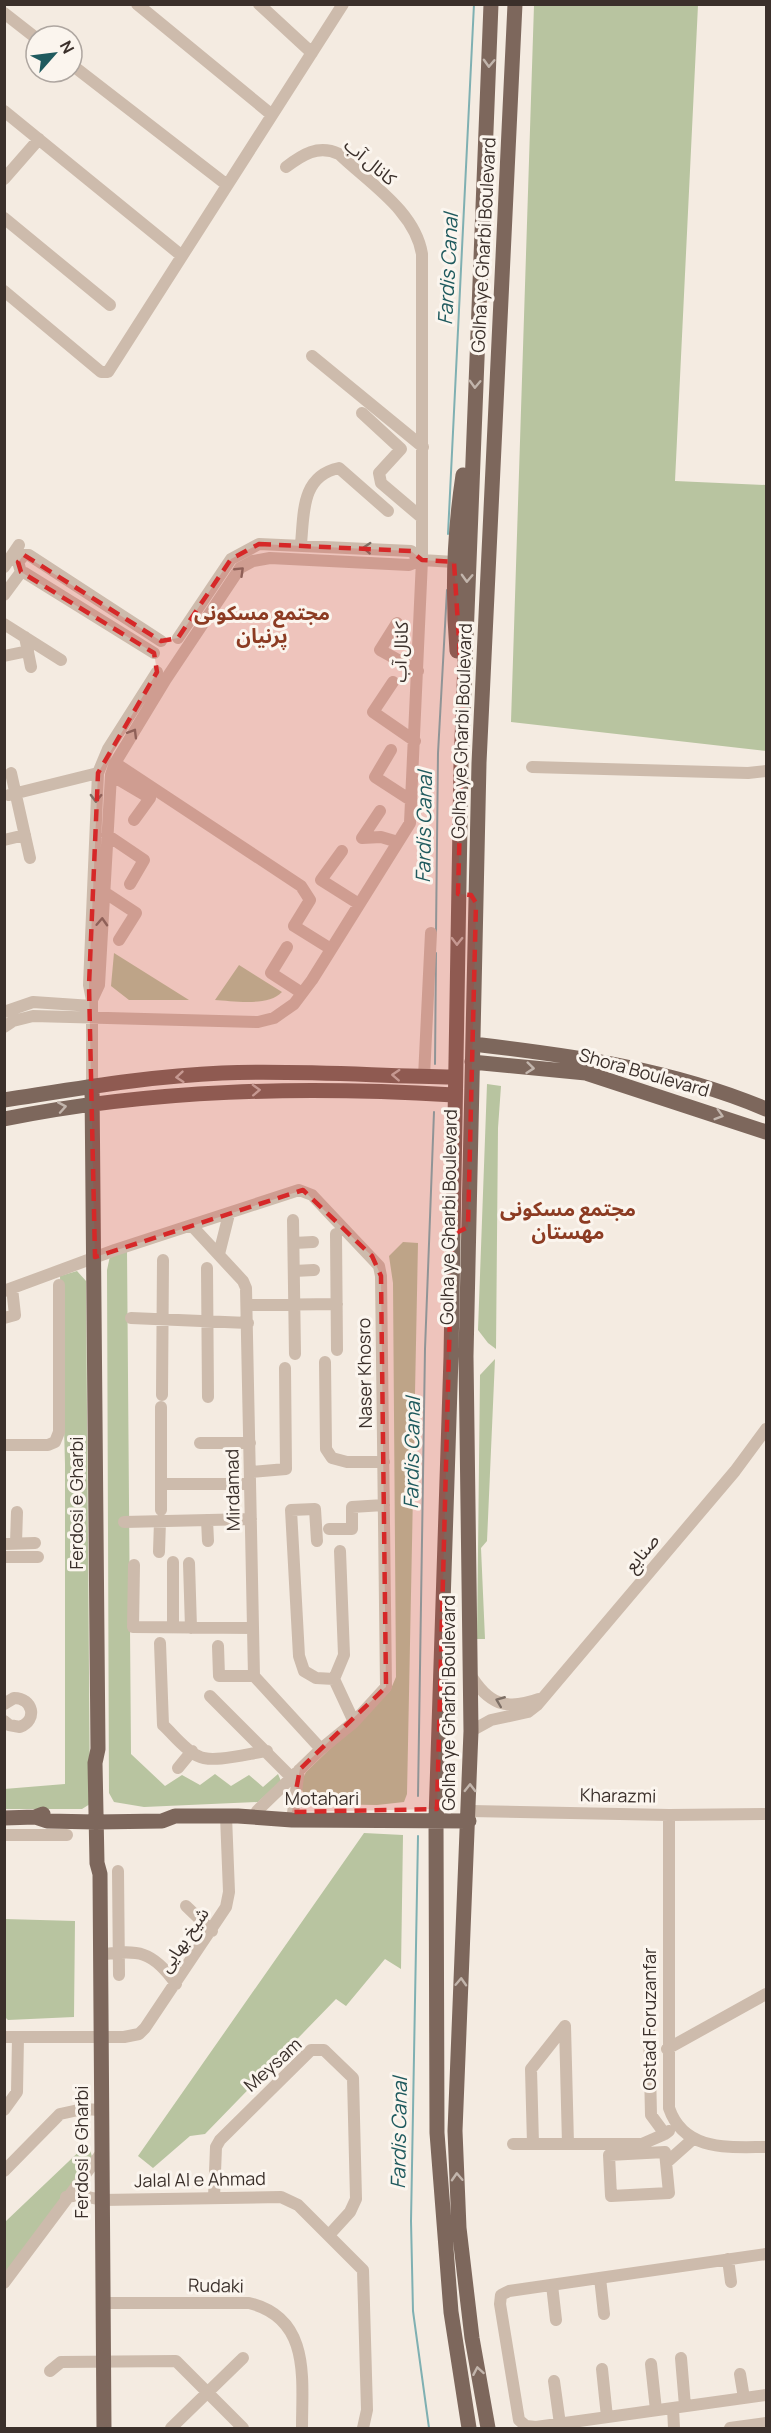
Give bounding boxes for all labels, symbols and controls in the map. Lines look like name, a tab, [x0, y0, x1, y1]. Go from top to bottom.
north arrow	[24, 24, 84, 84]
text: N	[55, 37, 80, 57]
one-way arrow	[482, 58, 495, 67]
street label: کانال آب	[340, 132, 402, 190]
street label: Golha ye Gharbi Boulevard	[465, 137, 501, 353]
water label: Fardis Canal	[431, 210, 464, 326]
one-way arrow	[468, 379, 481, 388]
one-way arrow	[363, 542, 372, 555]
one-way arrow	[233, 567, 244, 578]
one-way arrow	[461, 574, 474, 583]
district label: مجتمع مسکونی پرنیان	[194, 599, 330, 650]
street label: کانال آب	[387, 621, 413, 683]
street label: Golha ye Gharbi Boulevard	[445, 623, 477, 839]
one-way arrow	[126, 729, 138, 739]
water label: Fardis Canal	[409, 768, 438, 883]
one-way arrow	[90, 794, 102, 803]
one-way arrow	[96, 917, 109, 926]
one-way arrow	[451, 937, 463, 946]
street label: Shora Boulevard	[576, 1042, 712, 1102]
one-way arrow	[526, 1061, 535, 1074]
one-way arrow	[391, 1069, 400, 1082]
one-way arrow	[176, 1070, 185, 1083]
one-way arrow	[251, 1084, 260, 1097]
one-way arrow	[57, 1101, 67, 1114]
one-way arrow	[713, 1108, 724, 1120]
street label: Golha ye Gharbi Boulevard	[434, 1109, 462, 1325]
district label: مجتمع مسکونی مهستان	[500, 1195, 636, 1245]
street label: Naser Khosro	[351, 1317, 377, 1429]
water label: Fardis Canal	[397, 1394, 426, 1509]
street label: Ferdosi e Gharbi	[64, 1437, 88, 1569]
street label: Mirdamad	[219, 1449, 245, 1531]
street label: صنایع	[618, 1528, 666, 1578]
street label: Golha ye Gharbi Boulevard	[436, 1595, 460, 1811]
one-way arrow	[495, 1696, 506, 1708]
street label: Kharazmi	[580, 1782, 656, 1808]
one-way arrow	[464, 1783, 476, 1792]
street label: Motahari	[285, 1786, 359, 1810]
street label: شیخ بهایی	[153, 1902, 215, 1978]
street label: Ostad Foruzanfar	[637, 1947, 661, 2090]
one-way arrow	[455, 1978, 468, 1987]
street label: Meysam	[238, 2032, 306, 2096]
water label: Fardis Canal	[384, 2074, 413, 2189]
street label: Ferdosi e Gharbi	[69, 2086, 93, 2218]
street label: Jalal Al e Ahmad	[134, 2166, 266, 2192]
one-way arrow	[451, 2173, 464, 2182]
street label: Rudaki	[188, 2273, 244, 2297]
one-way arrow	[472, 2366, 484, 2376]

